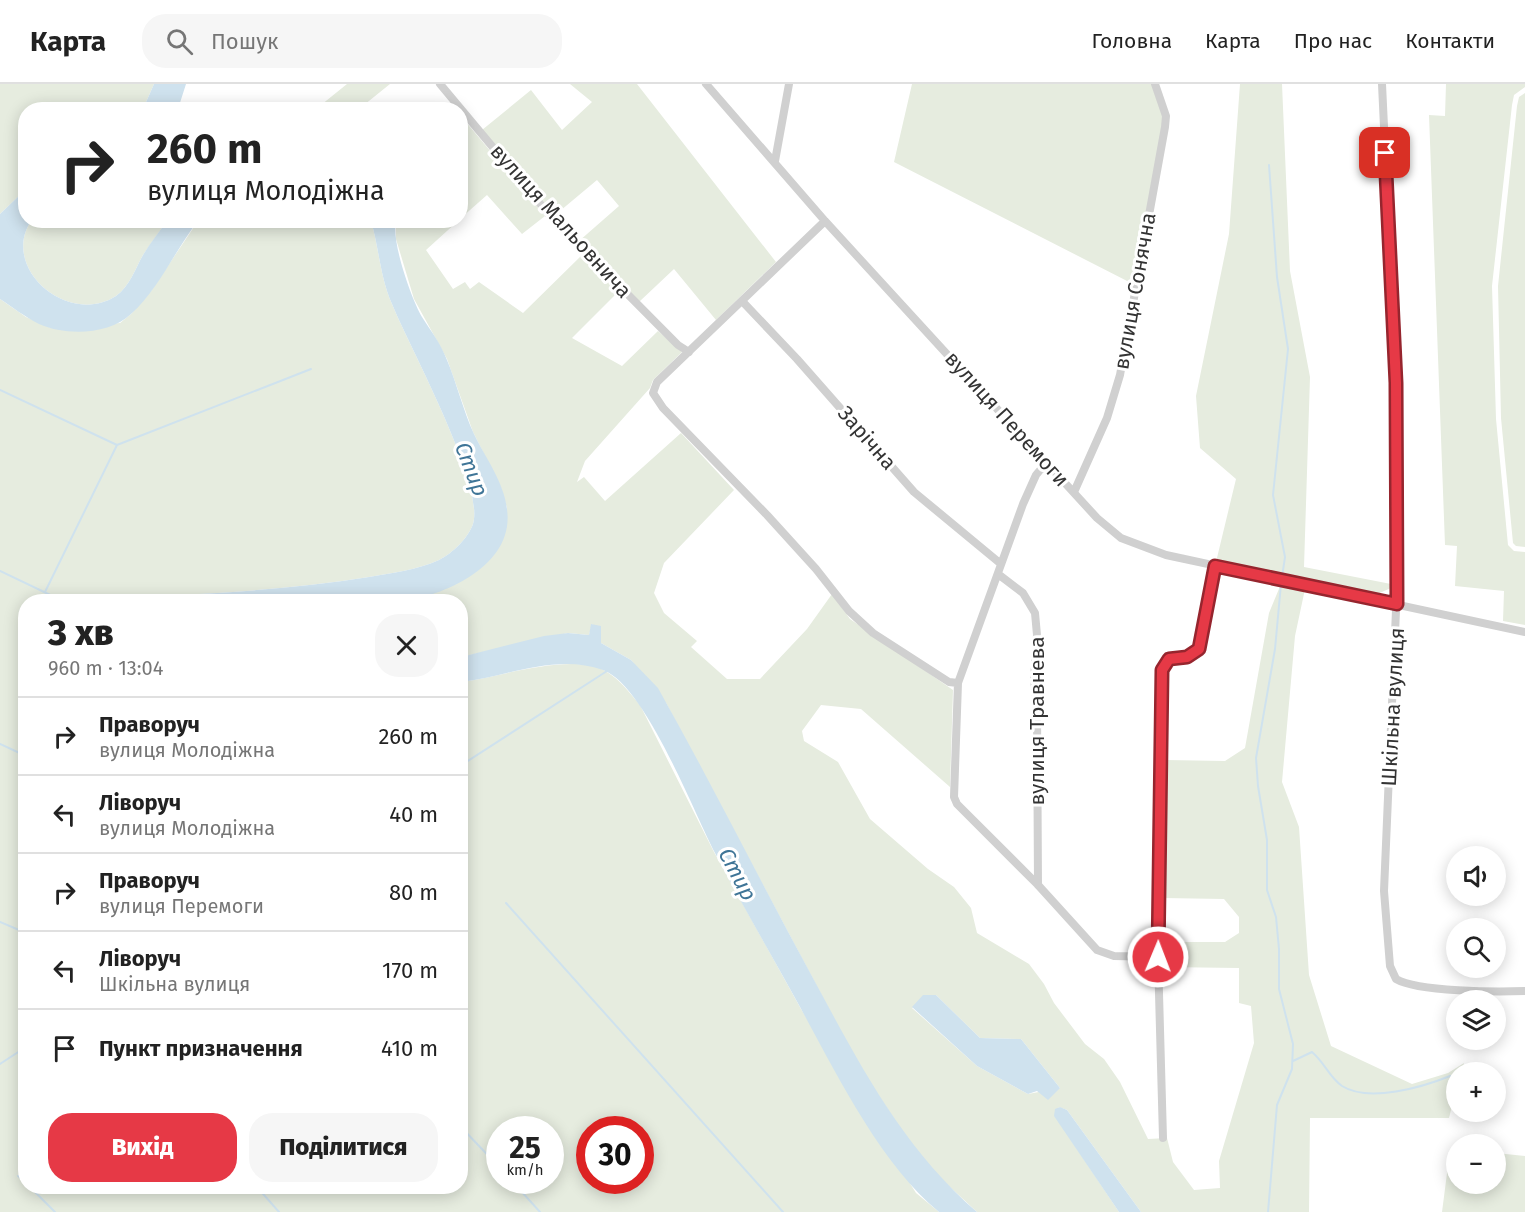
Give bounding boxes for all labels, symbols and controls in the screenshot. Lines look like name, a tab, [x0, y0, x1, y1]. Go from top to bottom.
search box	[142, 14, 562, 68]
text: Карта	[30, 25, 106, 58]
icon: search	[163, 25, 196, 58]
text: Пошук	[211, 28, 278, 55]
text: Головна	[1091, 28, 1172, 54]
text: Карта	[1205, 28, 1261, 54]
text: Про нас	[1294, 28, 1372, 54]
text: Контакти	[1405, 28, 1495, 54]
text: 260 m	[147, 124, 262, 174]
icon: right	[48, 126, 126, 204]
pin	[1359, 127, 1410, 178]
icon: arrive	[1368, 136, 1401, 169]
street label: вулиця Мальовнича	[485, 138, 637, 304]
text: вулиця Молодіжна	[147, 175, 385, 207]
street label: вулиця Сонячна	[1108, 211, 1162, 371]
street label: вулиця Перемоги	[939, 346, 1075, 492]
street label: Зарічна	[832, 401, 902, 475]
water label: Стир	[449, 438, 494, 500]
text: 3 хв	[48, 611, 114, 655]
button: close	[375, 614, 438, 677]
street label: Шкільна вулиця	[1376, 627, 1410, 787]
street label: вулиця Травнева	[1024, 636, 1050, 806]
text: 960 m · 13:04	[48, 656, 163, 680]
text: Праворуч	[99, 711, 200, 738]
icon: right	[48, 720, 81, 753]
text: 260 m	[378, 723, 438, 750]
text: вулиця Молодіжна	[99, 738, 275, 762]
text: Ліворуч	[99, 789, 181, 816]
icon: left	[48, 798, 81, 831]
text: 40 m	[389, 801, 438, 828]
text: вулиця Молодіжна	[99, 816, 275, 840]
water label: Стир	[713, 843, 763, 905]
map controls	[1446, 846, 1506, 1194]
button: sound	[1446, 846, 1506, 906]
text: Праворуч	[99, 867, 200, 894]
icon: right	[48, 876, 81, 909]
text: 80 m	[389, 879, 438, 906]
text: вулиця Перемоги	[99, 894, 264, 918]
button: search	[1446, 918, 1506, 978]
position arrow	[1126, 925, 1190, 989]
text: Ліворуч	[99, 945, 181, 972]
icon: left	[48, 954, 81, 987]
text: 170 m	[382, 957, 438, 984]
text: Шкільна вулиця	[99, 972, 250, 996]
button: layers	[1446, 990, 1506, 1050]
icon: arrive	[48, 1032, 81, 1065]
text: Пункт призначення	[99, 1035, 303, 1062]
text: 410 m	[381, 1035, 438, 1062]
button: +	[1446, 1062, 1506, 1122]
button: Вихід	[48, 1113, 237, 1182]
button: Поділитися	[249, 1113, 438, 1182]
speed limit sign: 30	[576, 1116, 654, 1194]
text: 25	[509, 1130, 541, 1166]
button: −	[1446, 1134, 1506, 1194]
text: km/h	[506, 1161, 544, 1179]

